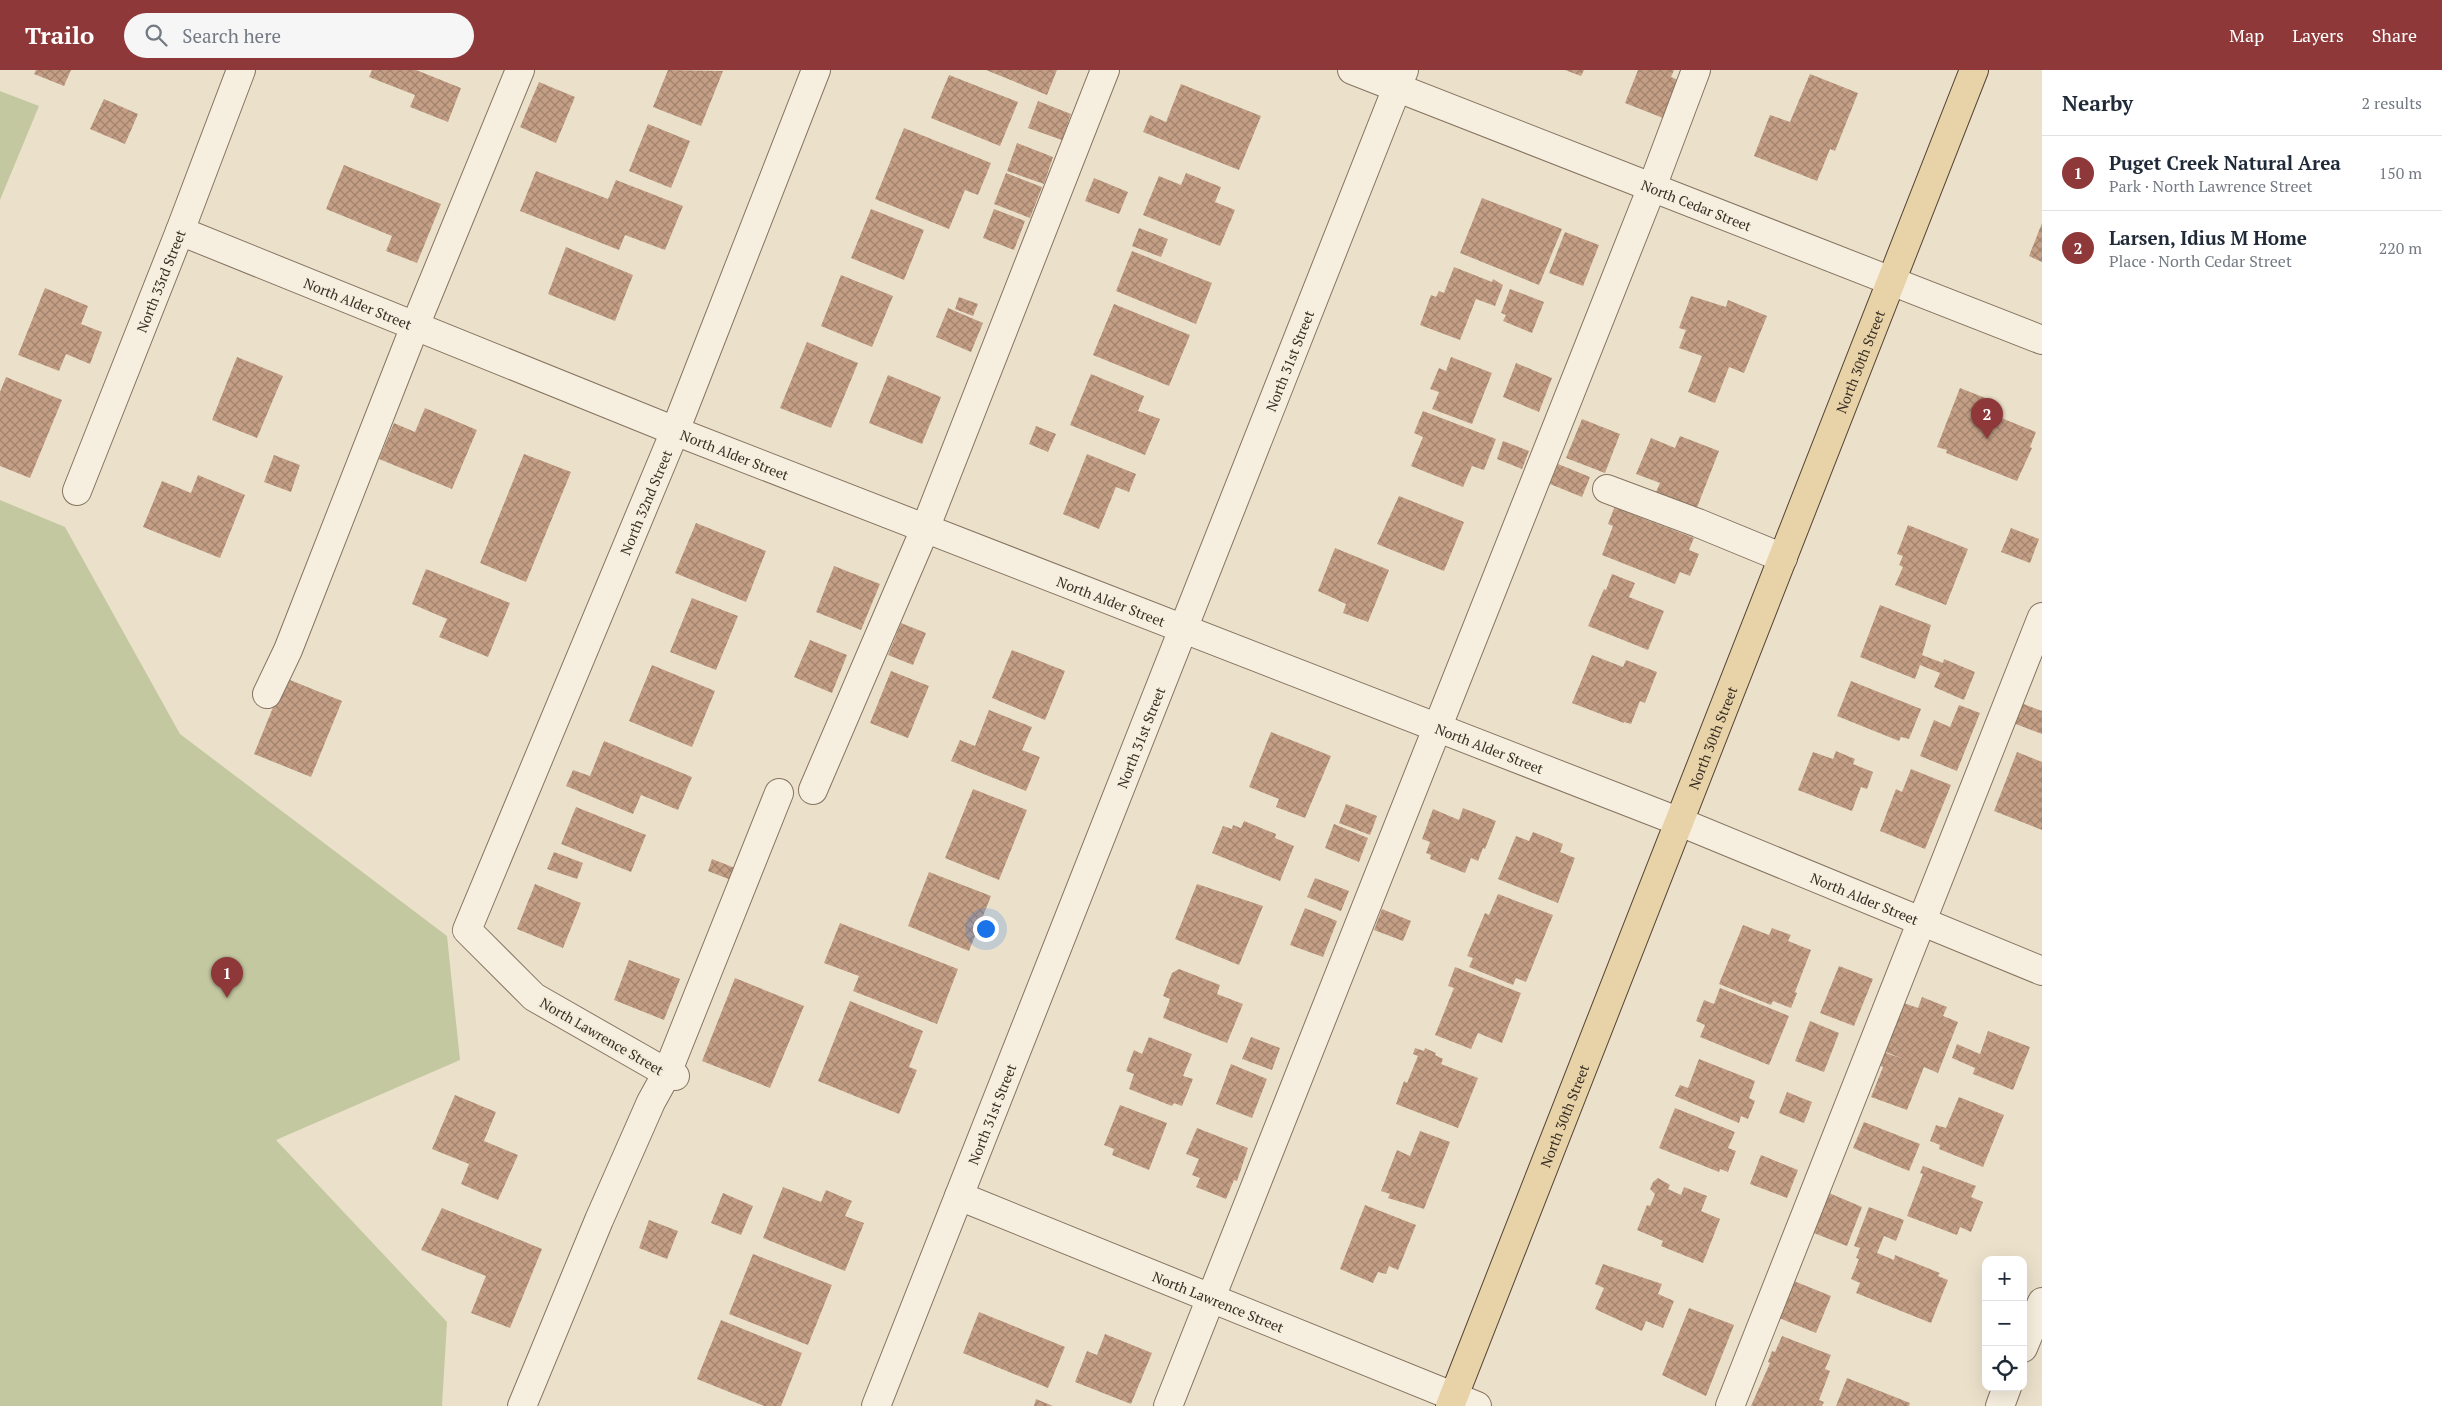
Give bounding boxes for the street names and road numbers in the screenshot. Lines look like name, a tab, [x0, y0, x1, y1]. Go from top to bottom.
street label: North Cedar Street	[1639, 175, 1755, 235]
street label: North 33rd Street	[131, 226, 189, 335]
street label: North Alder Street	[301, 273, 416, 334]
street label: North 30th Street	[1831, 306, 1889, 416]
street label: North 31st Street	[1261, 307, 1318, 414]
street label: North Alder Street	[678, 425, 792, 484]
street label: North 32nd Street	[615, 446, 676, 558]
street label: North Alder Street	[1054, 571, 1169, 631]
street label: North 30th Street	[1683, 682, 1741, 792]
street label: North 31st Street	[1112, 683, 1169, 791]
street label: North Alder Street	[1433, 718, 1547, 778]
street label: North Alder Street	[1808, 867, 1922, 929]
street label: North Lawrence Street	[537, 993, 668, 1080]
street label: North 31st Street	[963, 1060, 1020, 1167]
street label: North 30th Street	[1535, 1060, 1593, 1170]
street label: North Lawrence Street	[1150, 1266, 1288, 1337]

